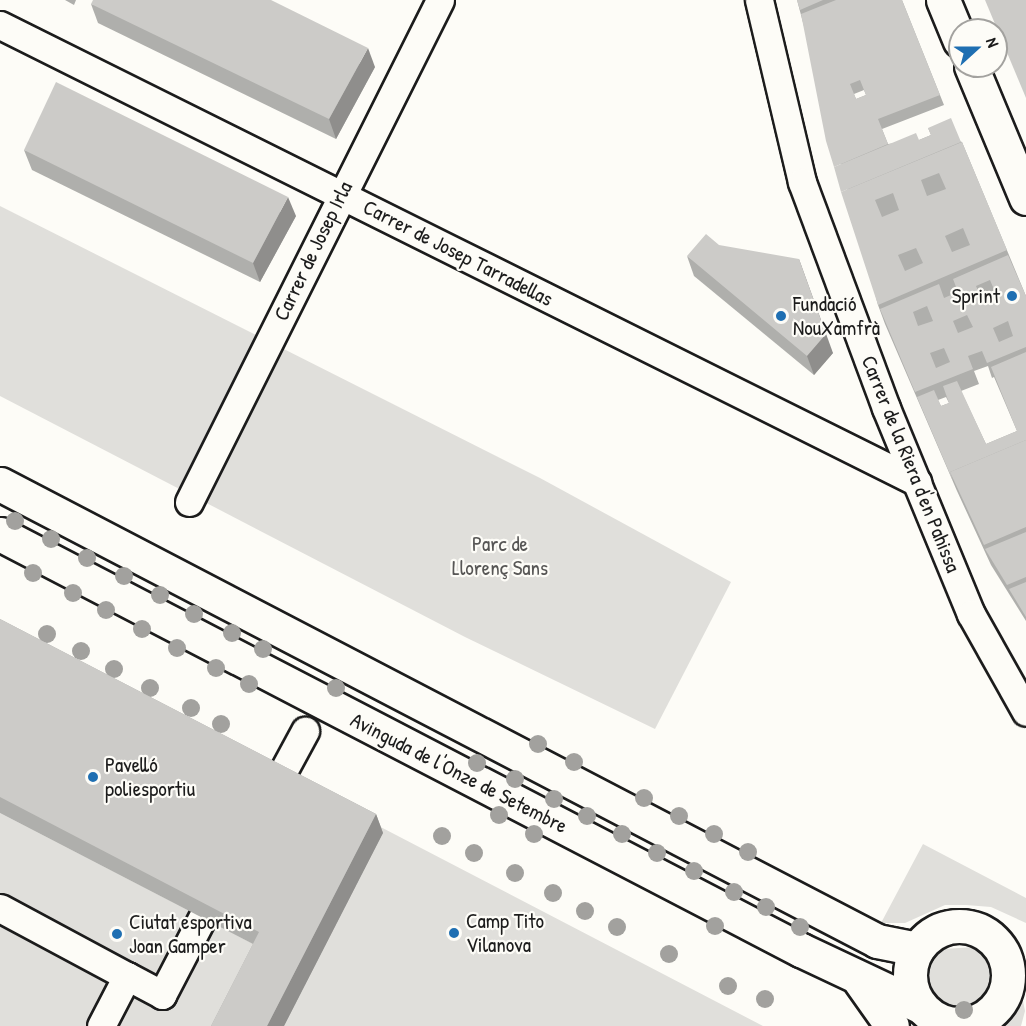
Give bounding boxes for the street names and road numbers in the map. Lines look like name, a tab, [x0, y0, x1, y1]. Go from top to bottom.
street label: Carrer de Josep Irla	[268, 177, 358, 325]
street label: Carrer de Josep Tarradellas	[359, 194, 557, 312]
street label: Carrer de la Riera d'en Pahissa	[856, 352, 966, 576]
street label: Avinguda de l'Onze de Setembre	[346, 707, 572, 839]

